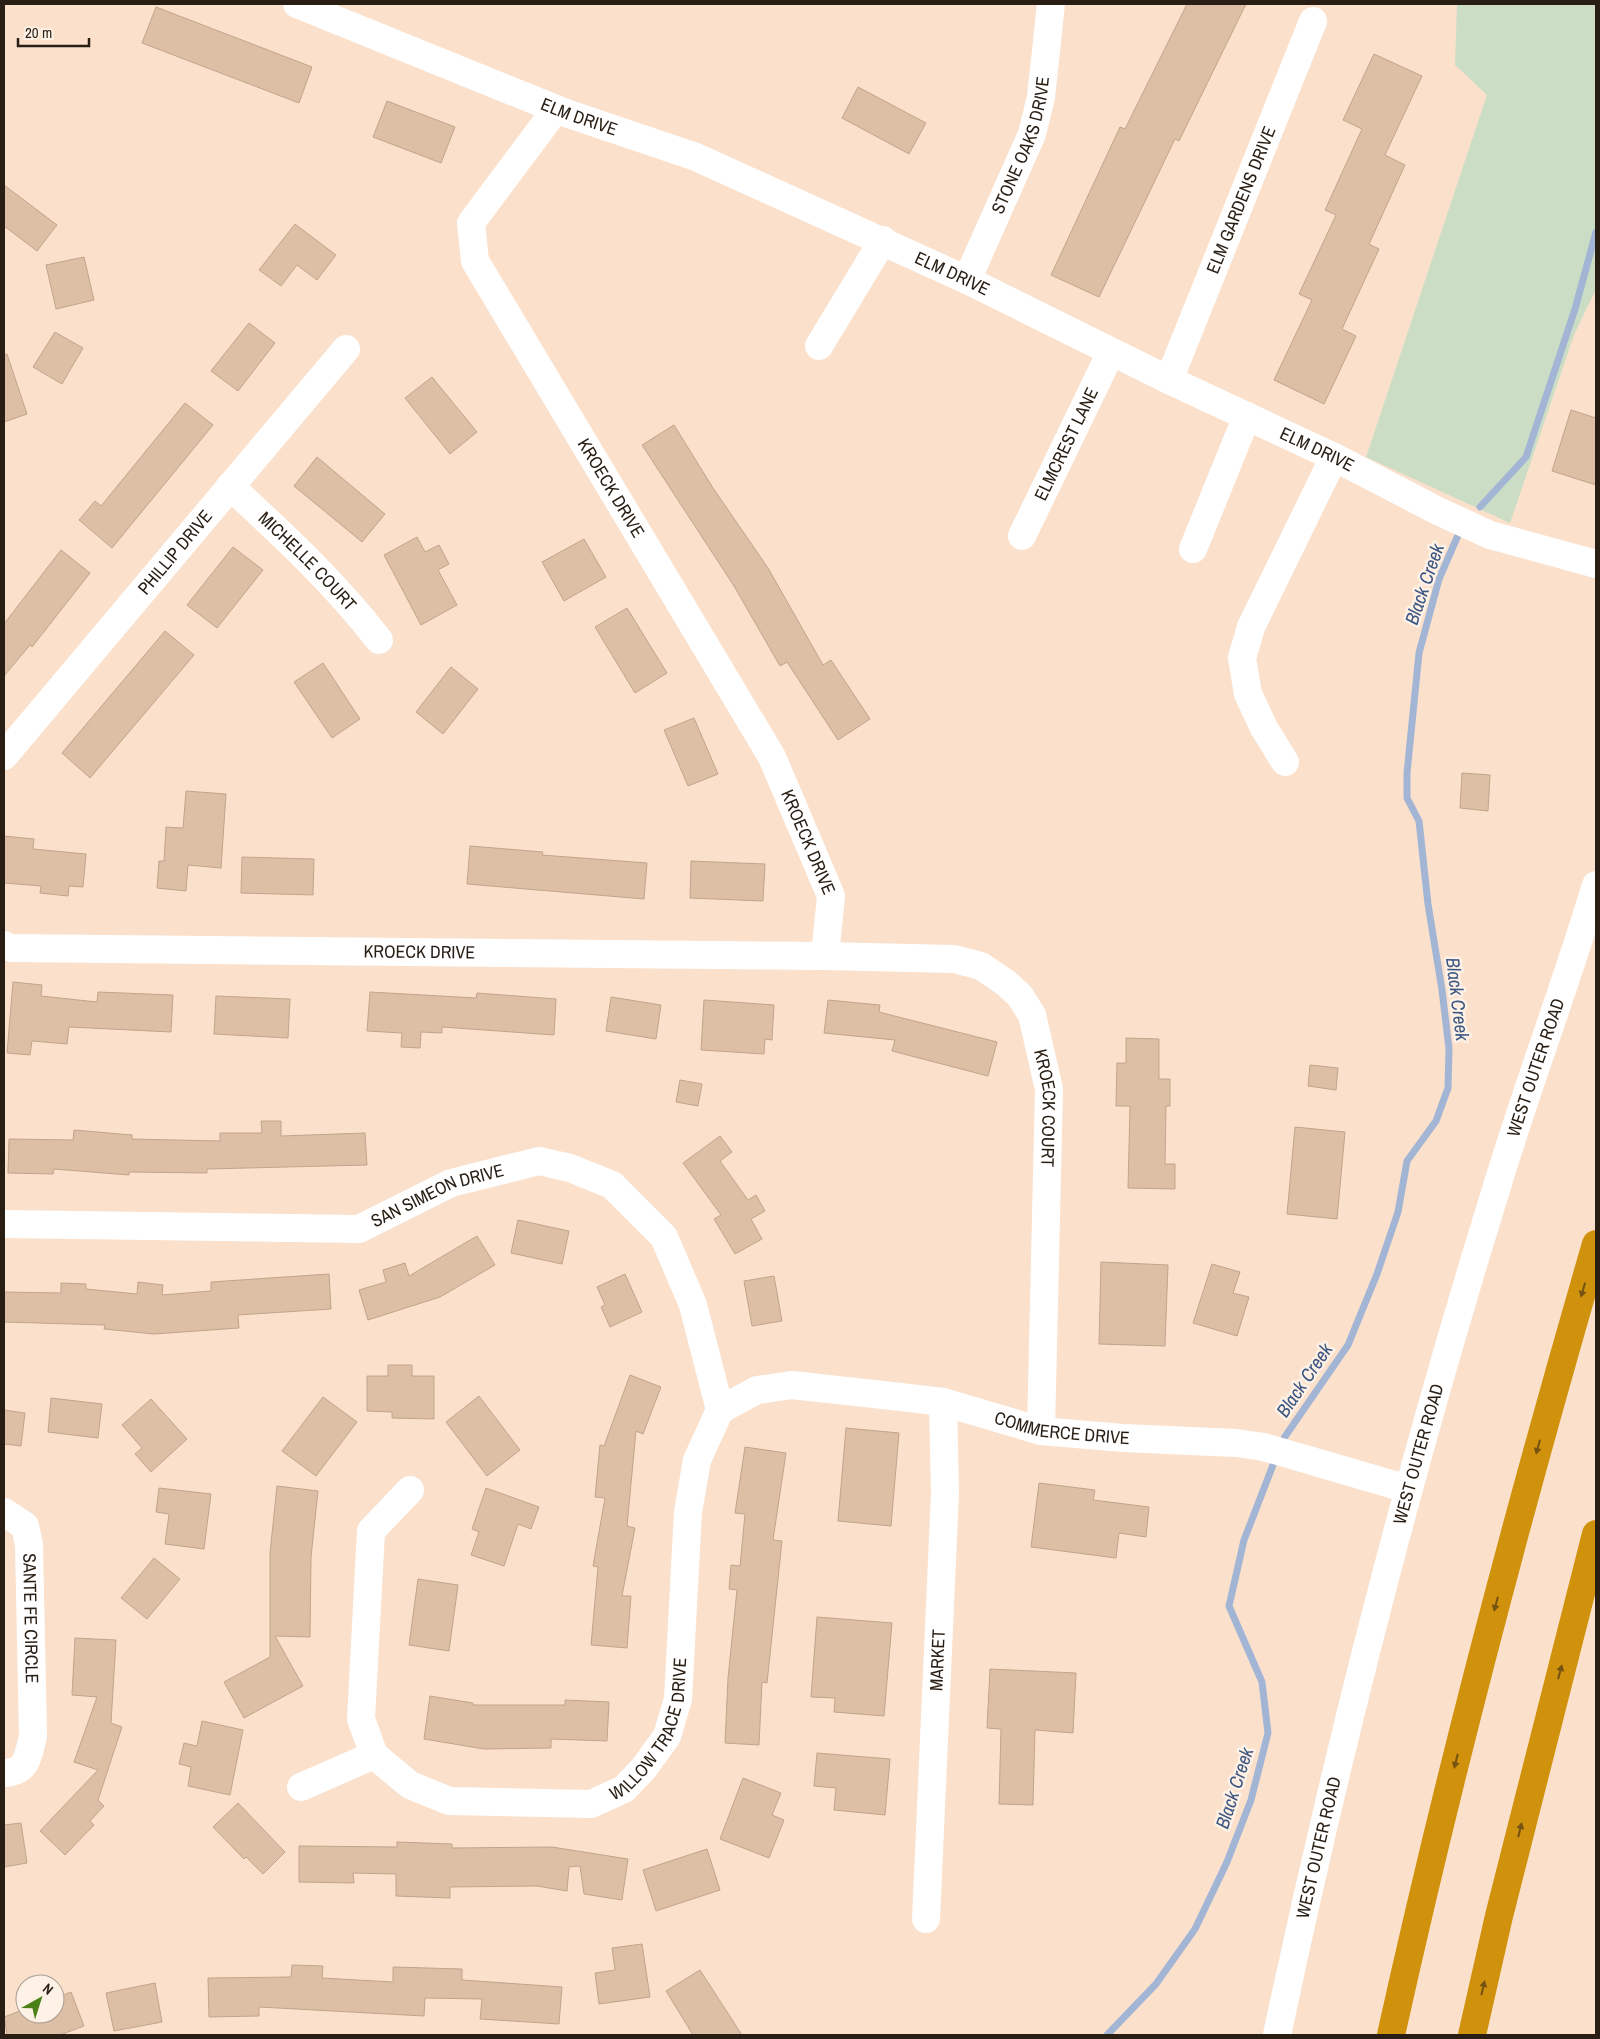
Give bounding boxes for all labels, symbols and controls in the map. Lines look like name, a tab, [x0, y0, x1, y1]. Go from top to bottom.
scale bar	[18, 15, 89, 47]
text: 20 m	[25, 22, 52, 43]
street label: STONE OAKS DRIVE	[985, 75, 1055, 218]
street label: ELM DRIVE	[537, 91, 621, 142]
street label: ELM GARDENS DRIVE	[1200, 122, 1282, 277]
street label: ELM DRIVE	[911, 245, 994, 301]
street label: ELMCREST LANE	[1028, 383, 1104, 505]
street label: ELM DRIVE	[1276, 421, 1359, 477]
street label: KROECK DRIVE	[572, 433, 651, 542]
street label: PHILLIP DRIVE	[132, 504, 218, 600]
street label: MICHELLE COURT	[253, 506, 362, 616]
water label: Black Creek	[1398, 539, 1450, 628]
street label: KROECK DRIVE	[775, 786, 842, 898]
street label: KROECK DRIVE	[363, 938, 475, 965]
water label: Black Creek	[1440, 956, 1476, 1043]
street label: WEST OUTER ROAD	[1500, 995, 1570, 1140]
street label: KROECK COURT	[1028, 1046, 1062, 1167]
street label: SAN SIMEON DRIVE	[367, 1157, 506, 1233]
one-way arrow	[1578, 1283, 1586, 1298]
water label: Black Creek	[1270, 1337, 1339, 1422]
street label: WEST OUTER ROAD	[1387, 1381, 1450, 1527]
street label: COMMERCE DRIVE	[991, 1405, 1130, 1450]
one-way arrow	[1534, 1439, 1542, 1454]
street label: SANTE FE CIRCLE	[17, 1553, 45, 1684]
one-way arrow	[1492, 1596, 1500, 1611]
street label: MARKET	[923, 1629, 951, 1692]
street label: WILLOW TRACE DRIVE	[605, 1657, 692, 1806]
one-way arrow	[1556, 1664, 1564, 1679]
water label: Black Creek	[1209, 1743, 1260, 1832]
one-way arrow	[1452, 1754, 1460, 1769]
street label: WEST OUTER ROAD	[1290, 1774, 1347, 1921]
one-way arrow	[1516, 1822, 1524, 1837]
north arrow	[15, 1974, 65, 2024]
text: N	[39, 1979, 57, 1999]
one-way arrow	[1479, 1980, 1487, 1995]

